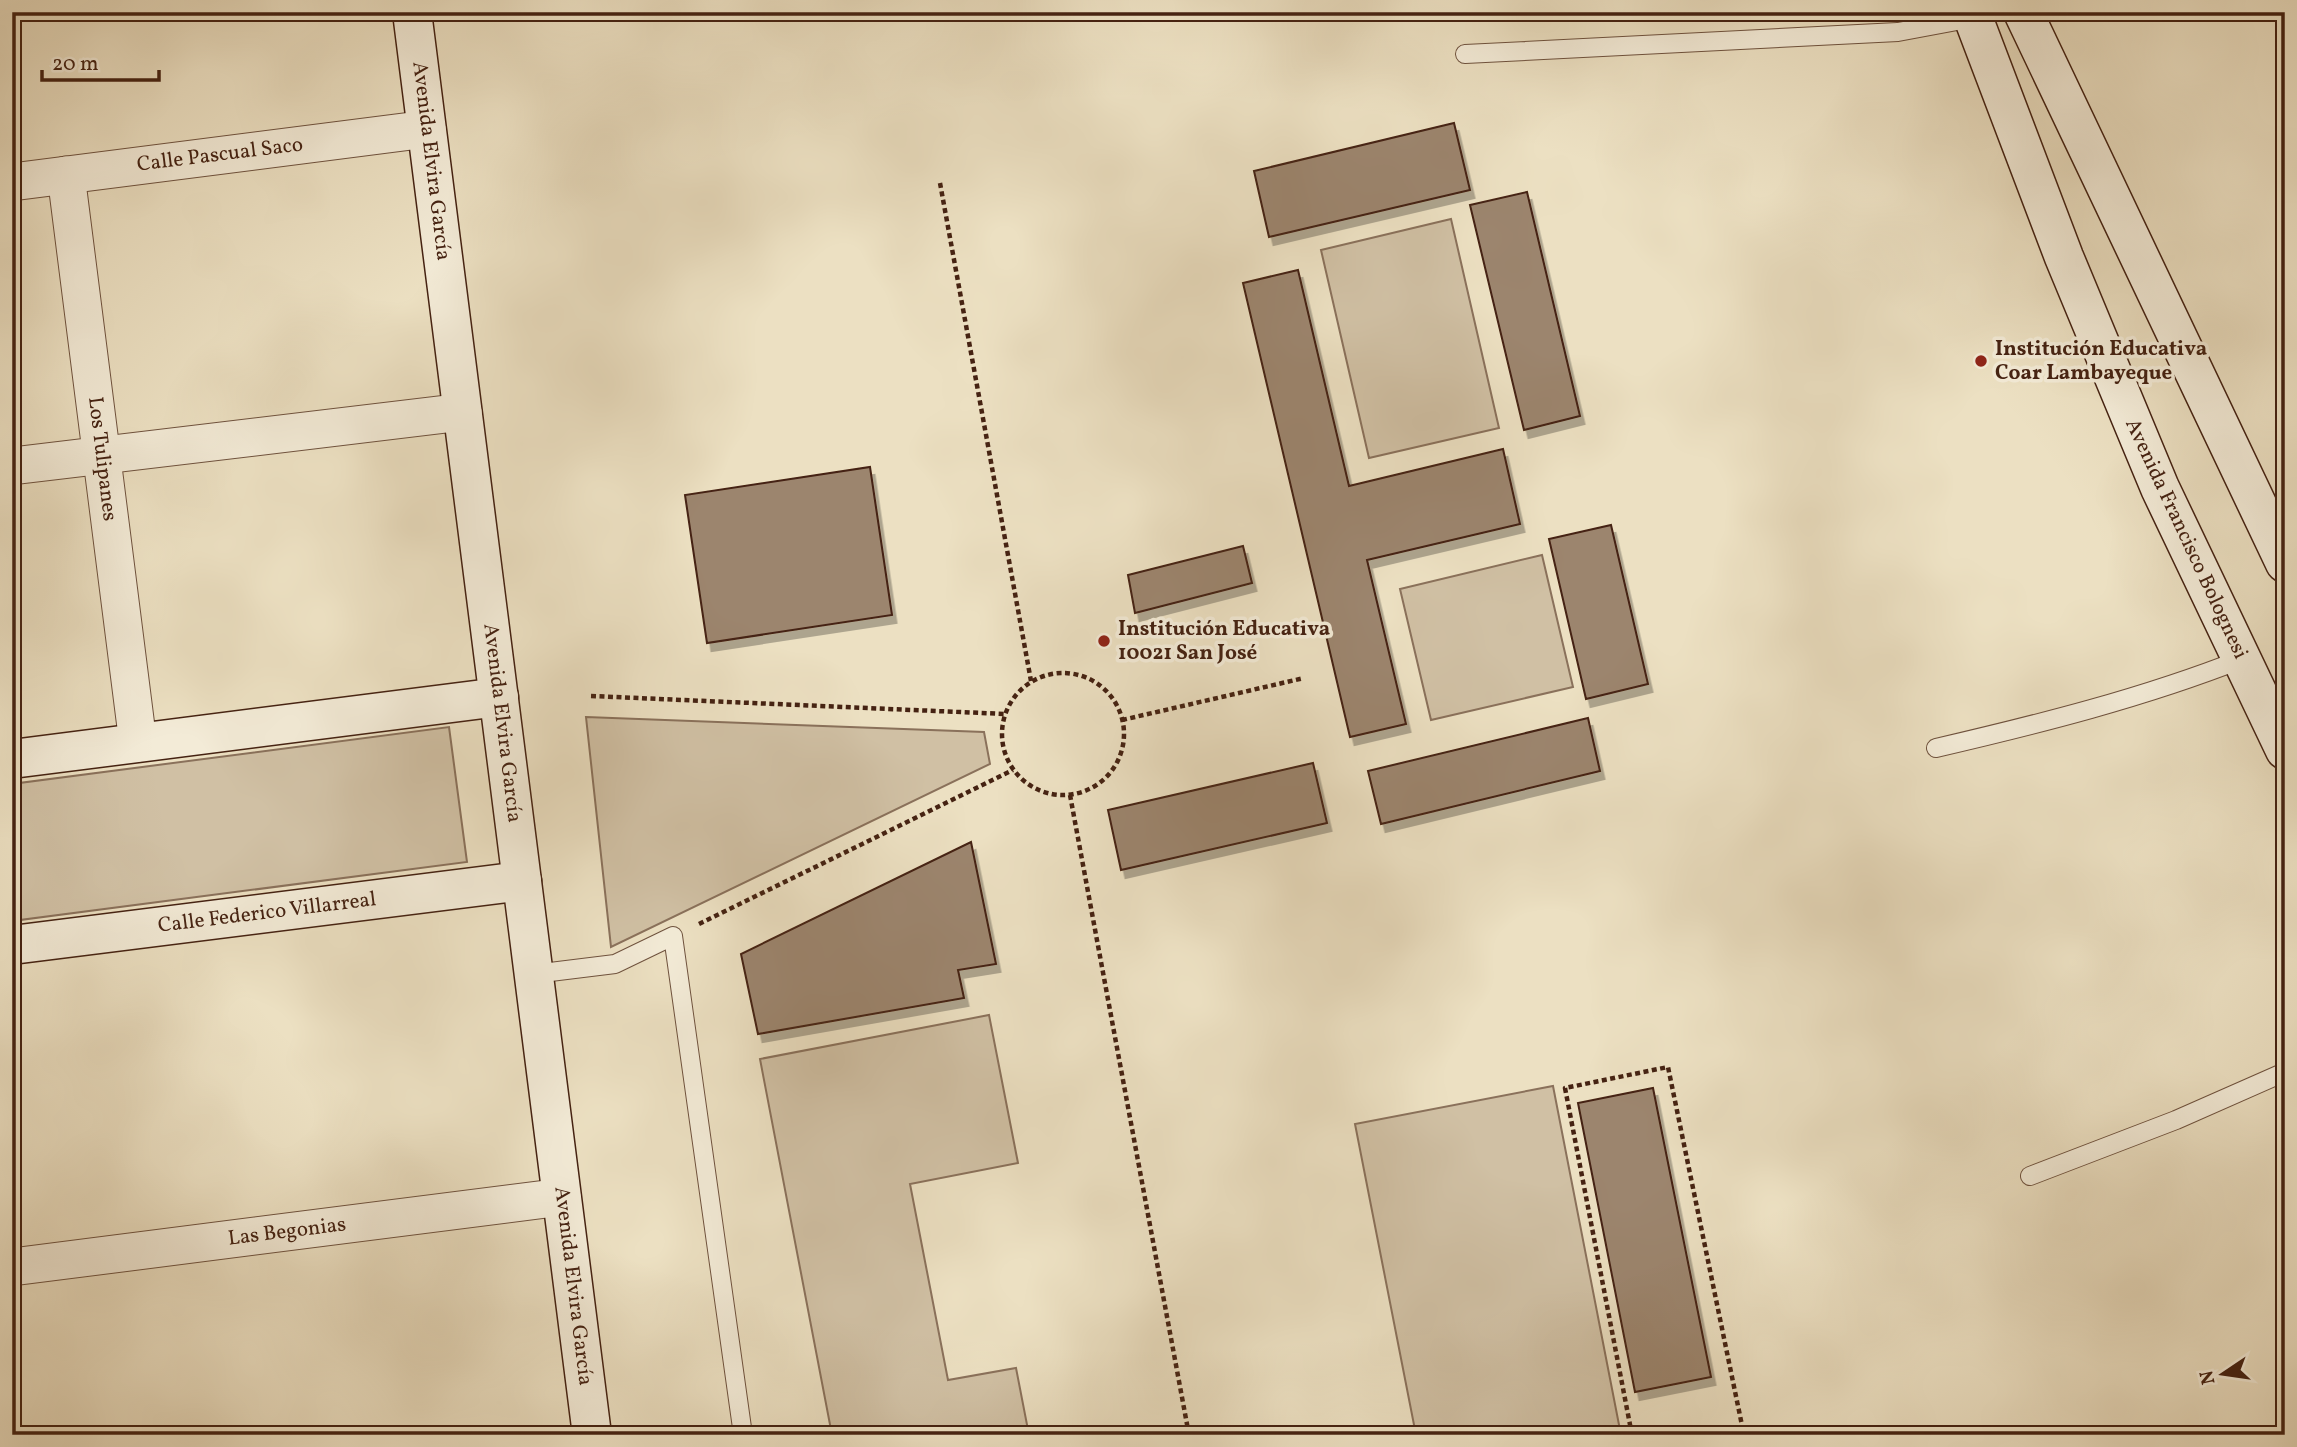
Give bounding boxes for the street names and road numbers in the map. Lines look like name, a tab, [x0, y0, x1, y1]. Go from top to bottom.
street label: Avenida Elvira García	[404, 60, 458, 262]
street label: Calle Pascual Saco	[135, 130, 305, 180]
street label: Los Tulipanes	[80, 395, 124, 523]
street label: Avenida Francisco Bolognesi	[2117, 414, 2255, 664]
street label: Avenida Elvira García	[475, 622, 529, 824]
street label: Calle Federico Villarreal	[156, 885, 378, 941]
street label: Avenida Elvira García	[546, 1185, 600, 1387]
street label: Las Begonias	[226, 1210, 348, 1254]

